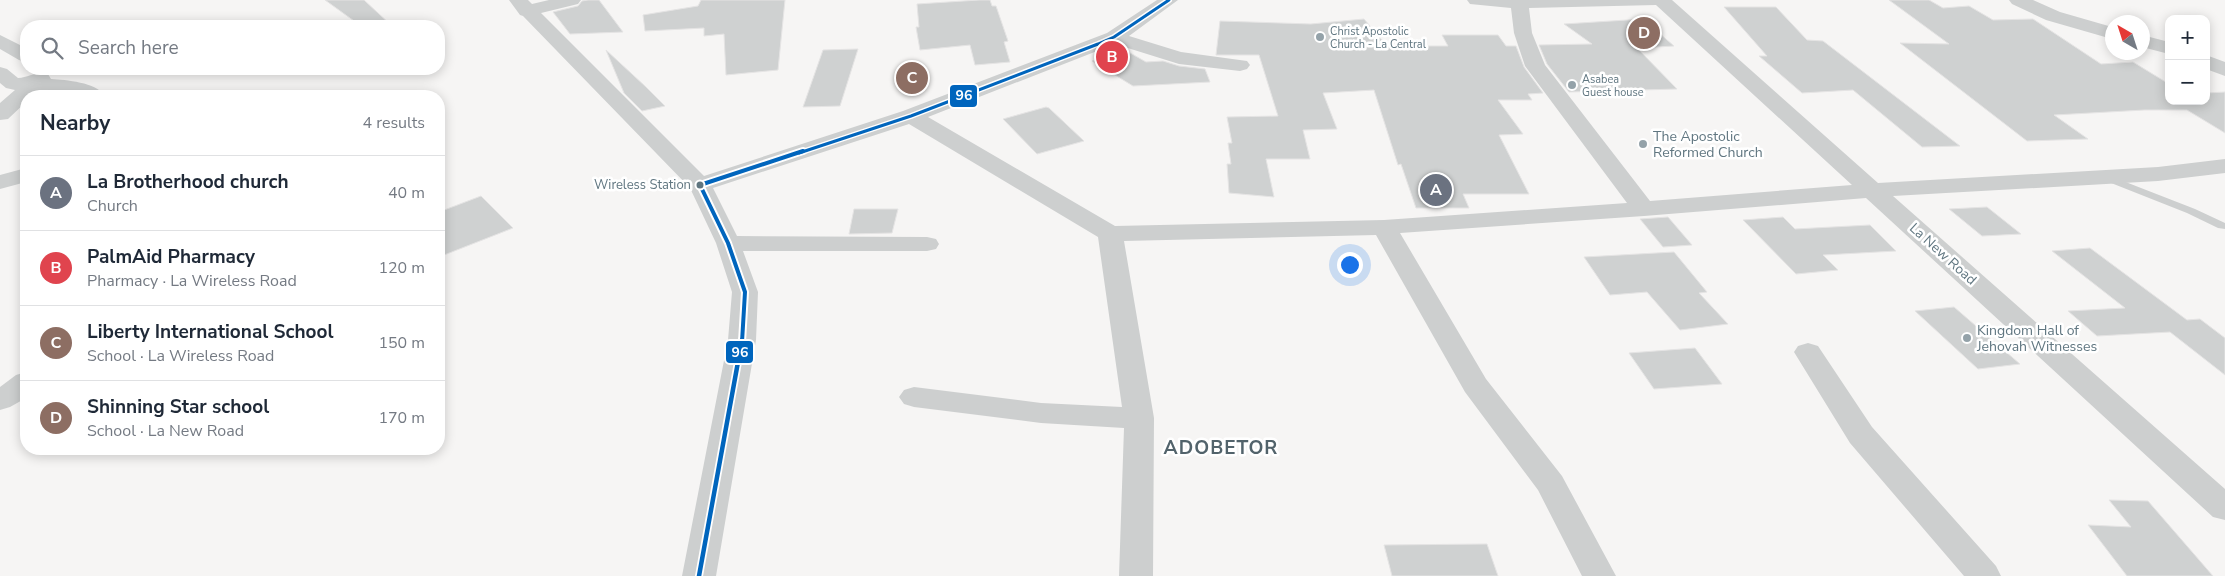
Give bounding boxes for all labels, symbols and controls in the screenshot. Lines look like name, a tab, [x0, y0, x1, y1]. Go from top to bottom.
pin: D	[1628, 14, 1660, 52]
north arrow	[2105, 15, 2150, 60]
map controls	[2165, 15, 2210, 105]
button: +	[2165, 15, 2210, 60]
search box	[20, 20, 445, 75]
place label: Christ Apostolic Church - La Central	[1330, 24, 1427, 52]
marker: Christ Apostolic Church - La Central	[1314, 31, 1326, 43]
icon: search	[38, 34, 66, 62]
text: Search here	[78, 35, 179, 61]
pin: B	[1096, 38, 1128, 76]
pin: C	[896, 59, 928, 97]
button: −	[2165, 60, 2210, 105]
place label: Asabea Guest house	[1582, 72, 1644, 100]
marker: Asabea Guest house	[1566, 79, 1578, 91]
line badge: 96	[949, 84, 978, 108]
text: 96	[956, 86, 972, 105]
text: Nearby	[40, 109, 110, 137]
text: 4 results	[363, 112, 425, 134]
place label: The Apostolic Reformed Church	[1653, 127, 1763, 162]
marker: The Apostolic Reformed Church	[1637, 138, 1649, 150]
text: La Brotherhood church	[87, 169, 289, 195]
pin: A	[1420, 171, 1452, 209]
place label: Wireless Station	[594, 176, 691, 194]
marker: Wireless Station	[695, 180, 705, 190]
text: A	[50, 182, 62, 204]
text: 40 m	[388, 182, 425, 204]
text: Church	[87, 195, 138, 217]
street label: La New Road	[1905, 219, 1981, 289]
text: PalmAid Pharmacy	[87, 244, 255, 270]
your location	[1337, 252, 1363, 278]
text: B	[50, 257, 62, 279]
text: 120 m	[378, 257, 425, 279]
text: Pharmacy · La Wireless Road	[87, 270, 297, 292]
text: Liberty International School	[87, 319, 334, 345]
place label: Kingdom Hall of Jehovah Witnesses	[1976, 321, 2098, 356]
text: C	[51, 332, 61, 354]
text: 150 m	[378, 332, 425, 354]
marker: Kingdom Hall of Jehovah Witnesses	[1961, 332, 1973, 344]
line badge: 96	[725, 340, 754, 364]
text: 96	[732, 343, 748, 362]
text: School · La Wireless Road	[87, 345, 274, 367]
text: Shinning Star school	[87, 394, 269, 420]
text: D	[50, 407, 62, 429]
text: 170 m	[378, 407, 425, 429]
text: School · La New Road	[87, 420, 244, 442]
district label: ADOBETOR	[1164, 435, 1278, 461]

